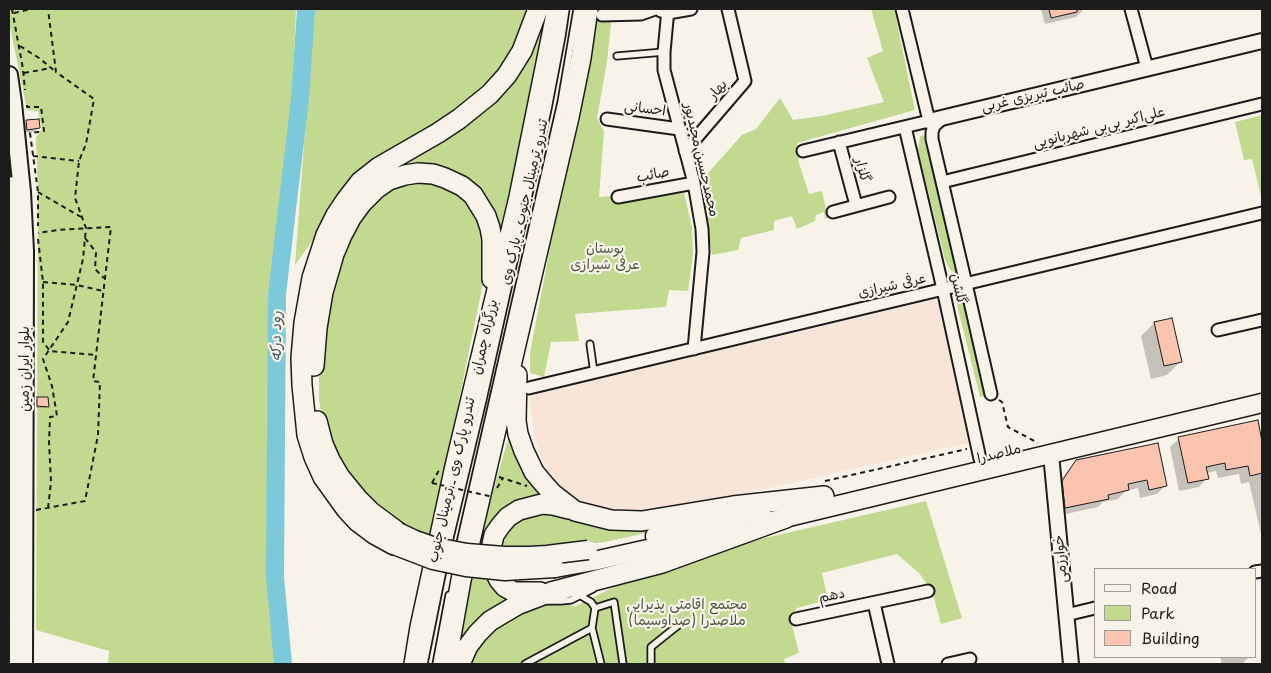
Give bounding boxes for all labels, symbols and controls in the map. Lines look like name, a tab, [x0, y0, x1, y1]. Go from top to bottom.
street label: بهار	[705, 76, 731, 104]
street label: صائب تبریزی غربی	[980, 76, 1086, 116]
street label: احسانی	[623, 98, 667, 120]
street label: محمدحسین مجیدپور	[680, 101, 722, 219]
street label: علی‌اکبر بی‌بی شهربانویی	[1031, 103, 1167, 153]
street label: تندرو ترمینال جنوب ـ پارک وی	[498, 117, 552, 287]
street label: گلزار	[851, 156, 873, 184]
street label: صائب	[635, 164, 671, 186]
park label: بوستان عرفی شیرازی	[570, 241, 640, 274]
street label: عرفی شیرازی	[856, 270, 928, 302]
street label: گلشن	[946, 272, 970, 306]
street label: بزرگراه چمران	[468, 298, 502, 376]
water label: رود درکه	[268, 311, 286, 361]
street label: بلوار ایران زمین	[17, 326, 33, 412]
street label: تندرو پارک وی ـ ترمینال جنوب	[425, 395, 479, 565]
street label: ملاصدرا	[975, 440, 1023, 468]
street label: خوارزمی	[1051, 534, 1071, 584]
legend	[1094, 568, 1256, 658]
text: Road	[1141, 576, 1177, 599]
street label: دهم	[817, 585, 847, 607]
park label: مجتمع اقامتی پذیرایی ملاصدرا (صداوسیما)	[627, 597, 747, 630]
text: Park	[1141, 601, 1175, 624]
text: Building	[1141, 626, 1200, 649]

